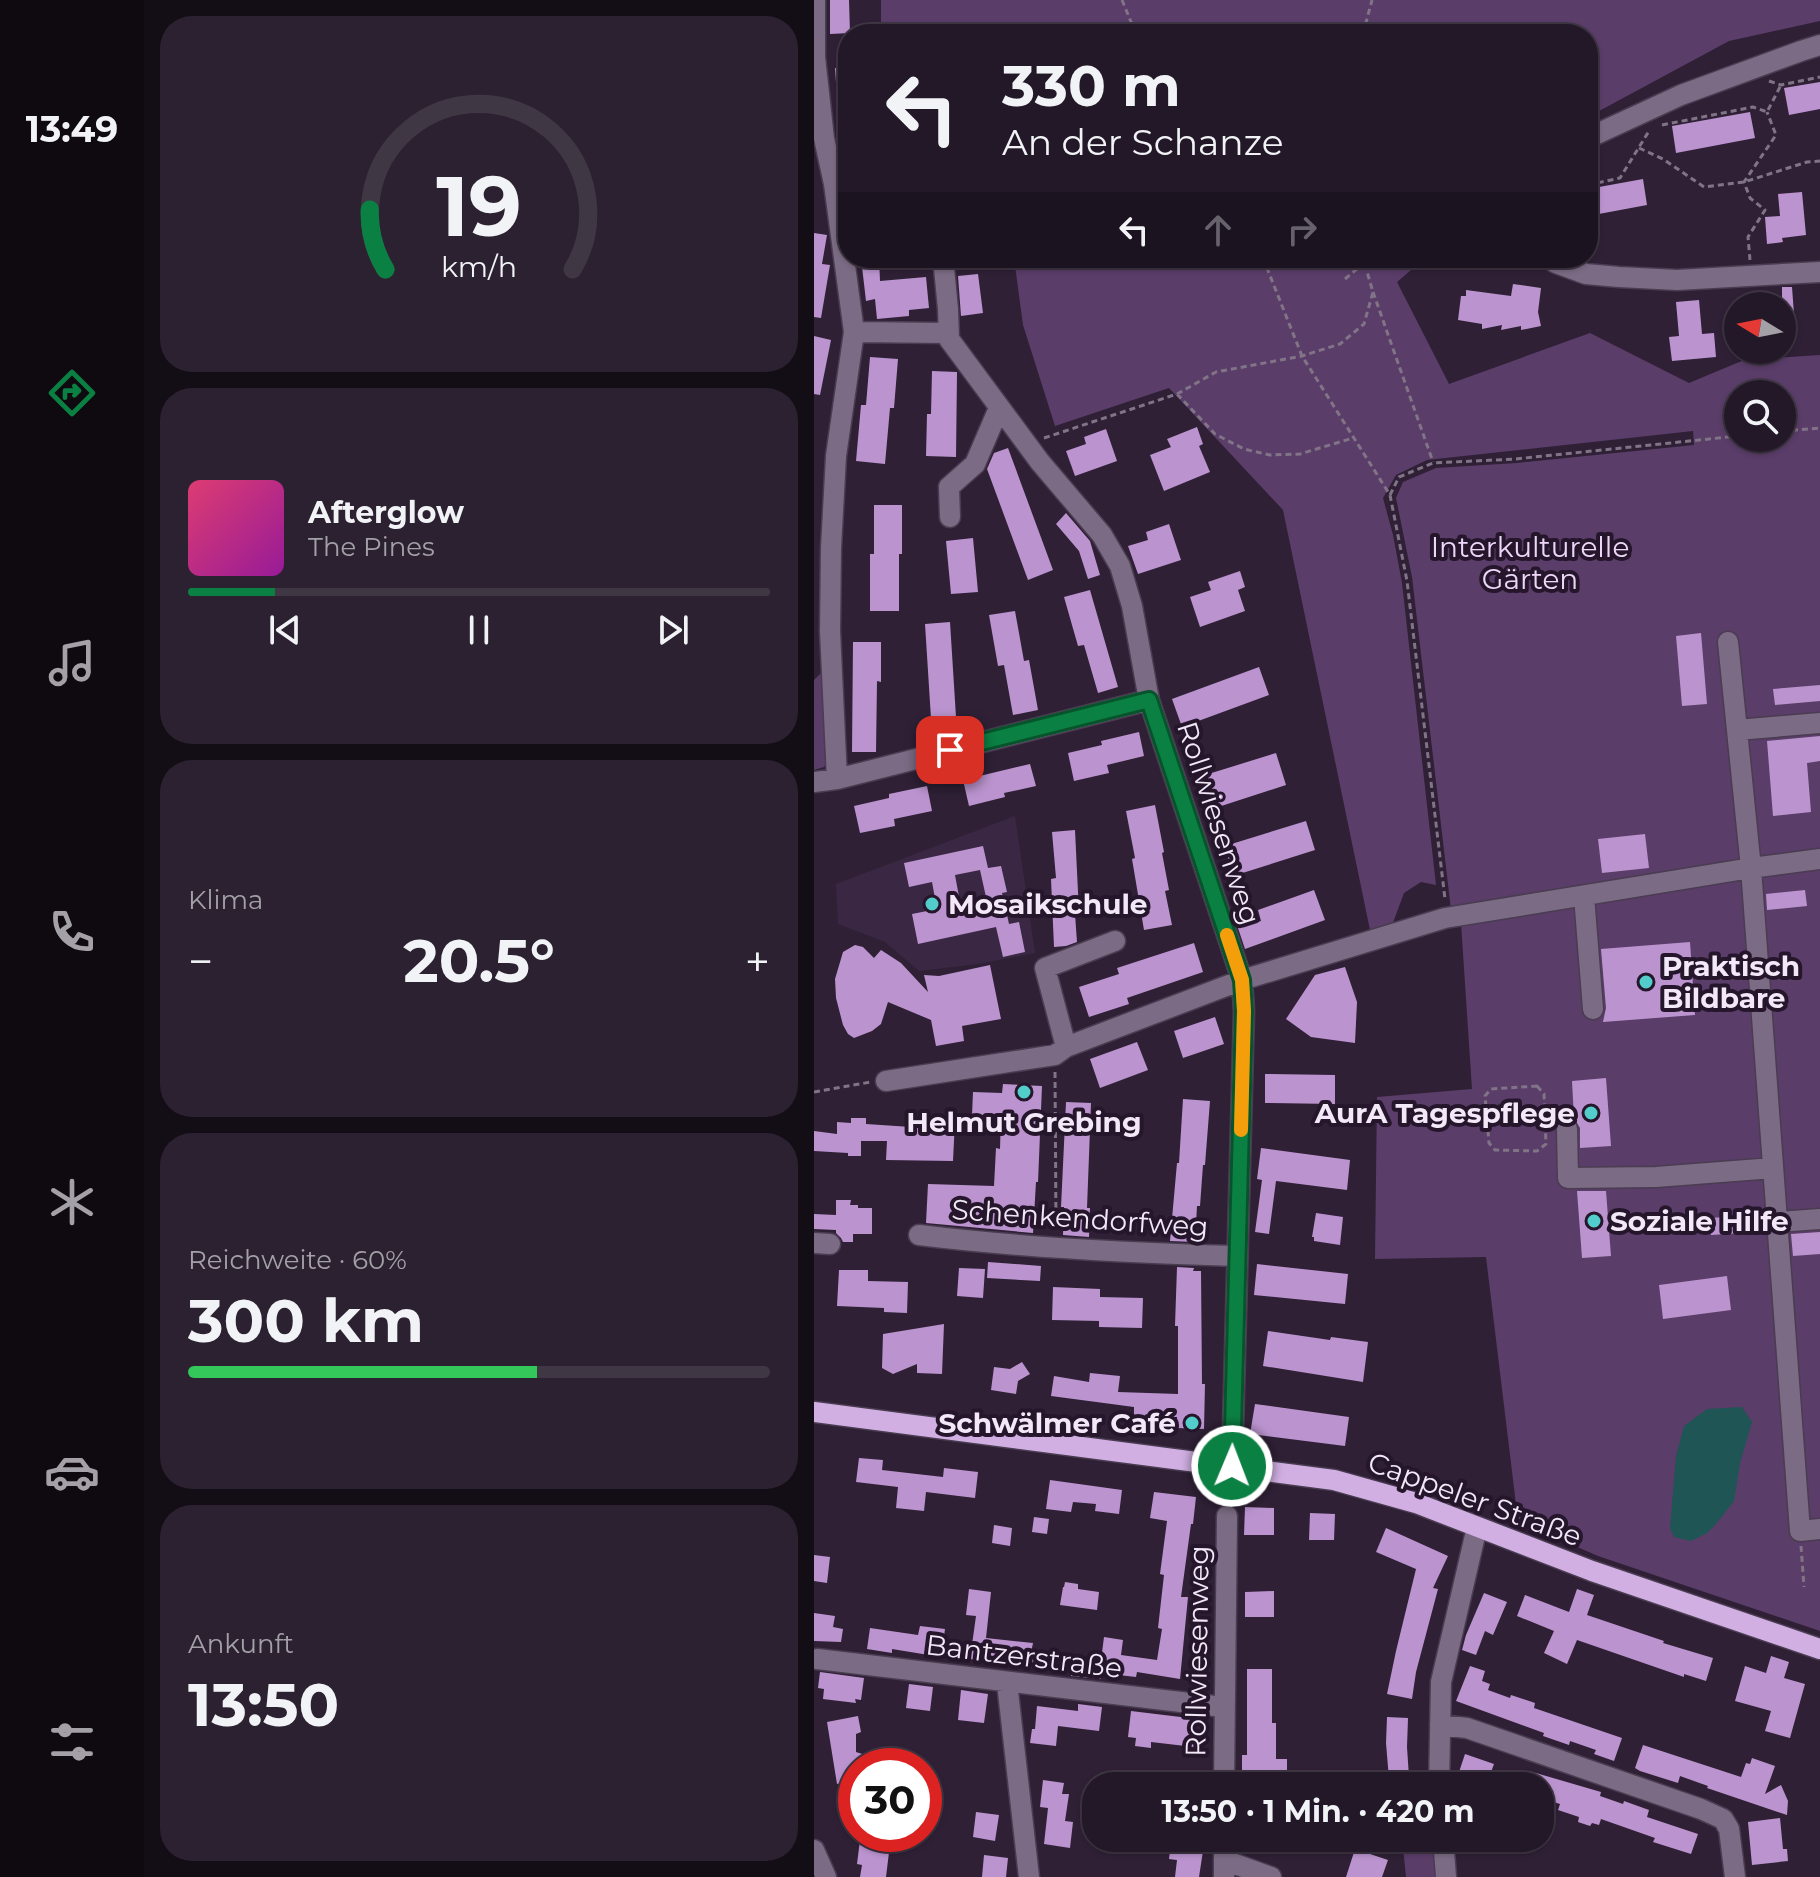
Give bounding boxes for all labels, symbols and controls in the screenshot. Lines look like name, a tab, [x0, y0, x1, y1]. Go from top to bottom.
text: 330 m	[1002, 52, 1181, 120]
icon: left	[870, 56, 974, 160]
text: 13:49	[26, 107, 118, 151]
text: An der Schanze	[1002, 120, 1283, 164]
text: 19	[436, 155, 522, 257]
icon: left	[1112, 208, 1156, 252]
icon: ahead	[1196, 208, 1240, 252]
icon: right	[1280, 208, 1324, 252]
text: km/h	[441, 249, 517, 284]
north arrow	[1724, 292, 1796, 364]
map controls	[1724, 292, 1796, 452]
icon: directions	[44, 365, 100, 421]
button: search	[1724, 380, 1796, 452]
text: Afterglow	[308, 494, 464, 531]
park label: Interkulturelle Gärten	[1431, 530, 1629, 596]
text: The Pines	[308, 531, 435, 563]
icon: previous	[263, 608, 307, 652]
icon: pause	[457, 608, 501, 652]
icon: next	[651, 608, 695, 652]
icon: music	[44, 635, 100, 691]
pin	[916, 716, 984, 784]
street label: Rollwiesenweg	[1170, 717, 1268, 929]
icon: arrive	[928, 728, 972, 772]
text: Klima	[188, 884, 263, 916]
place label: Mosaikschule	[948, 887, 1147, 921]
marker: Mosaikschule	[923, 895, 941, 913]
icon: phone	[44, 904, 100, 960]
text: 20.5°	[403, 924, 555, 997]
text: −	[188, 934, 213, 988]
text: +	[745, 934, 770, 988]
place label: Praktisch Bildbare	[1662, 949, 1800, 1015]
marker: Praktisch Bildbare	[1637, 973, 1655, 991]
marker: Helmut Grebing	[1015, 1083, 1033, 1101]
place label: AurA Tagespflege	[1314, 1096, 1575, 1130]
marker: AurA Tagespflege	[1582, 1104, 1600, 1122]
place label: Helmut Grebing	[906, 1105, 1142, 1139]
icon: climate	[44, 1174, 100, 1230]
street label: Schenkendorfweg	[950, 1192, 1210, 1244]
place label: Soziale Hilfe	[1610, 1204, 1789, 1238]
marker: Soziale Hilfe	[1585, 1212, 1603, 1230]
text: Reichweite · 60%	[188, 1244, 407, 1276]
text: 300 km	[188, 1284, 424, 1357]
place label: Schwälmer Café	[938, 1406, 1176, 1440]
marker: Schwälmer Café	[1183, 1414, 1201, 1432]
position arrow	[1190, 1424, 1274, 1508]
icon: car	[44, 1444, 100, 1500]
street label: Cappeler Straße	[1364, 1445, 1586, 1553]
street label: Rollwiesenweg	[1178, 1545, 1216, 1757]
street label: Bantzerstraße	[924, 1627, 1124, 1685]
text: Ankunft	[188, 1628, 294, 1660]
text: 13:50	[188, 1668, 339, 1741]
icon: filters	[44, 1714, 100, 1770]
speed limit sign: 30	[838, 1748, 942, 1852]
text: 13:50 · 1 Min. · 420 m	[1162, 1793, 1474, 1830]

